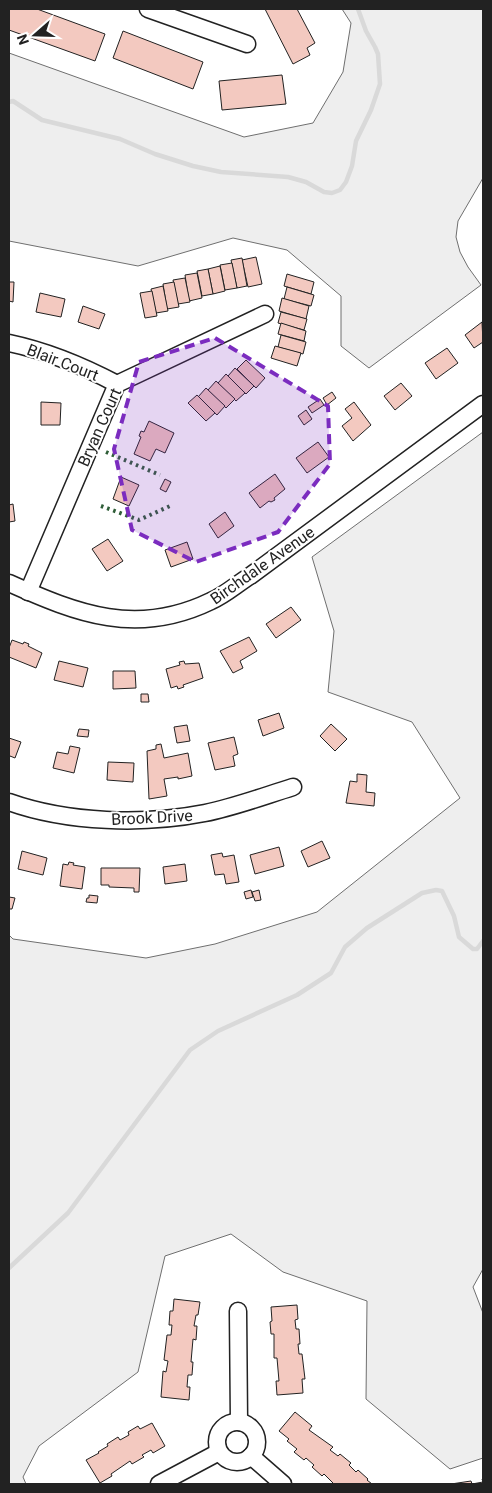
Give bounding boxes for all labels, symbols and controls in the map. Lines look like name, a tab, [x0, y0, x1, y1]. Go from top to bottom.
north arrow	[10, 10, 60, 60]
text: N	[14, 32, 32, 47]
street label: Blair Court	[24, 340, 101, 385]
street label: Bryan Court	[74, 385, 125, 469]
street label: Birchdale Avenue	[207, 522, 318, 608]
street label: Brook Drive	[111, 806, 193, 829]

